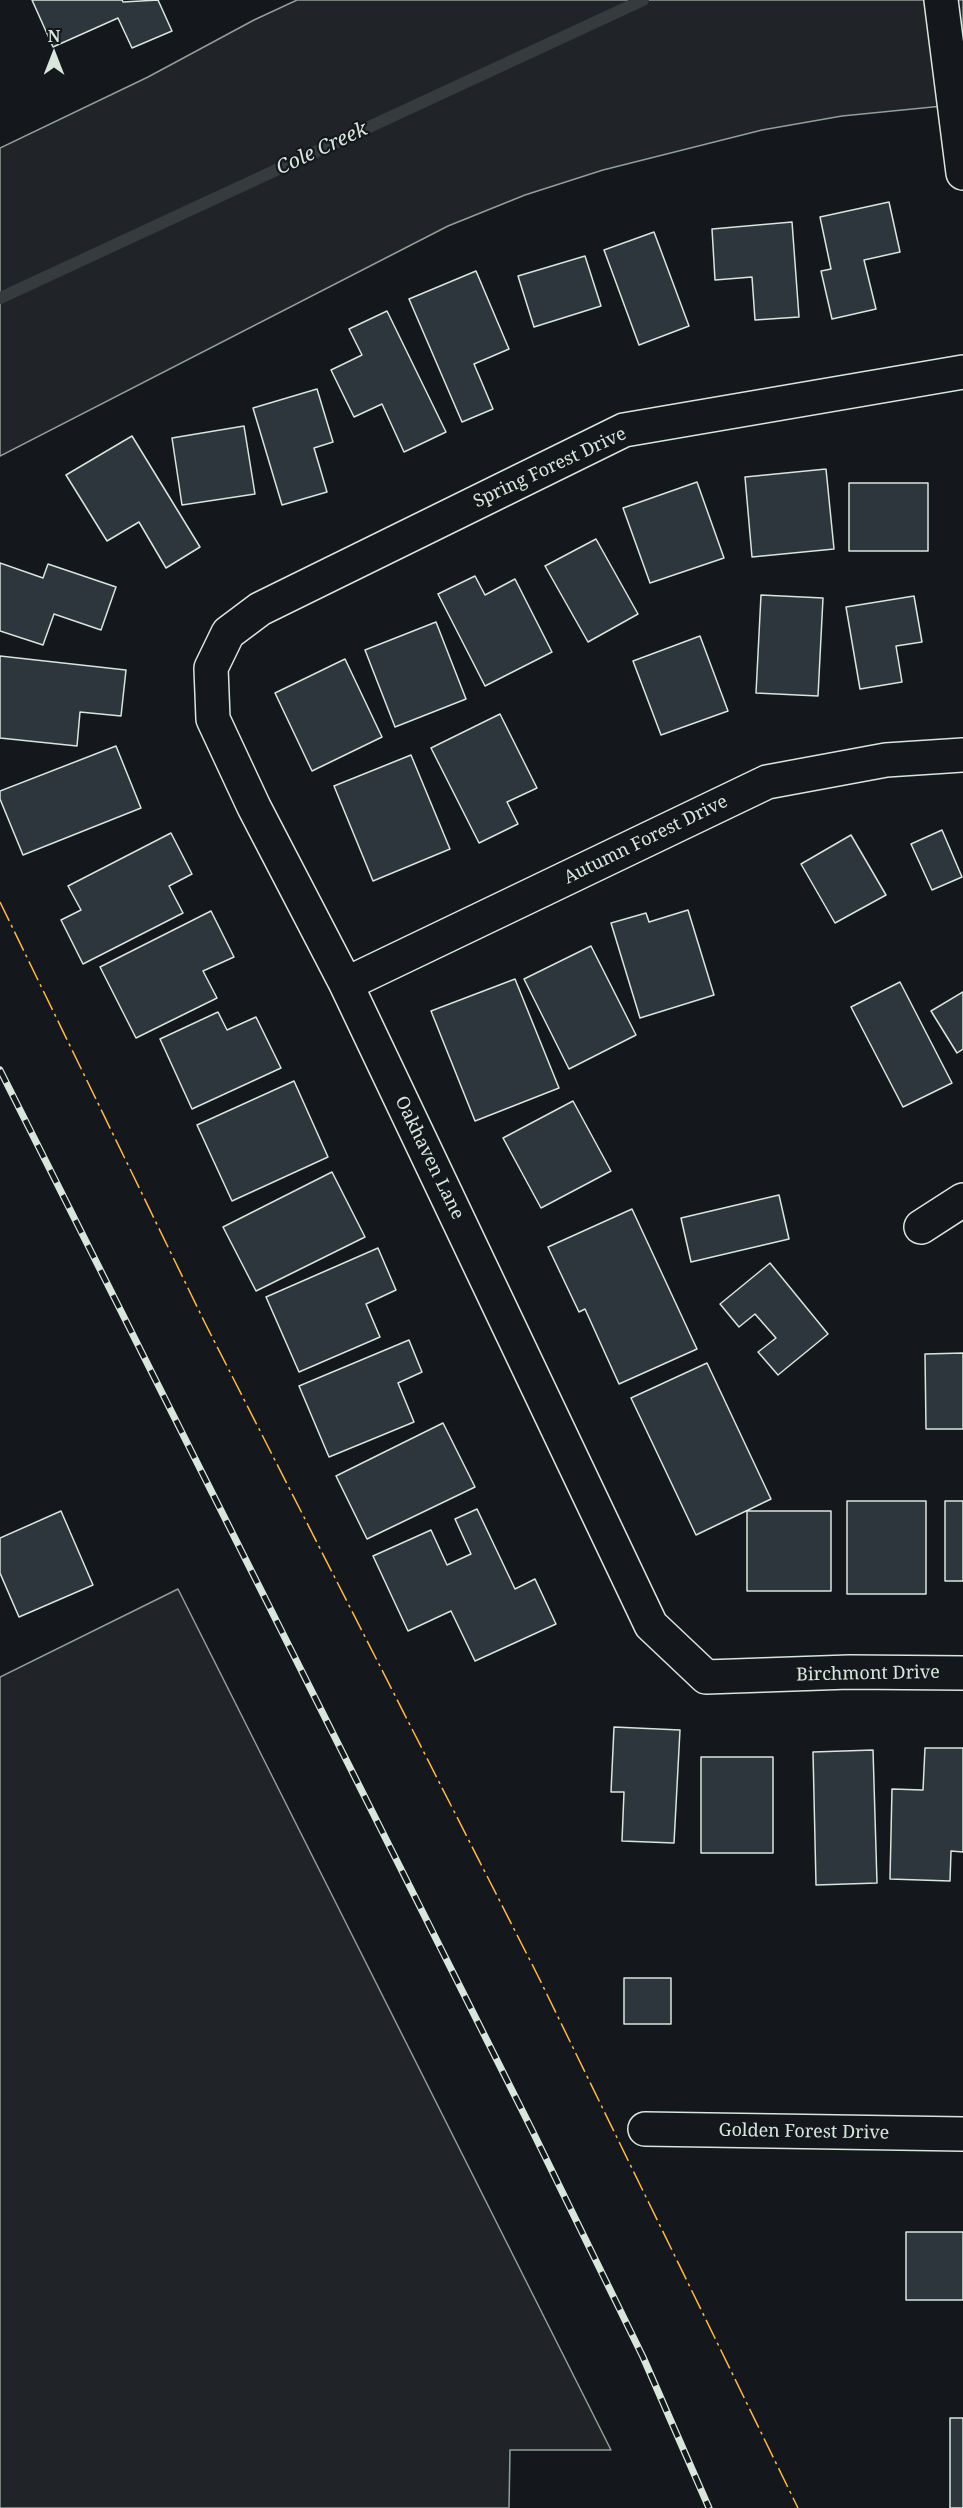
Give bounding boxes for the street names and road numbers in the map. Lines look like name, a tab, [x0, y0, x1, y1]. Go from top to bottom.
street label: Spring Forest Drive	[470, 423, 630, 513]
street label: Autumn Forest Drive	[560, 791, 732, 889]
street label: Oakhaven Lane	[390, 1093, 468, 1223]
street label: Birchmont Drive	[796, 1662, 940, 1686]
street label: Golden Forest Drive	[718, 2120, 890, 2144]

